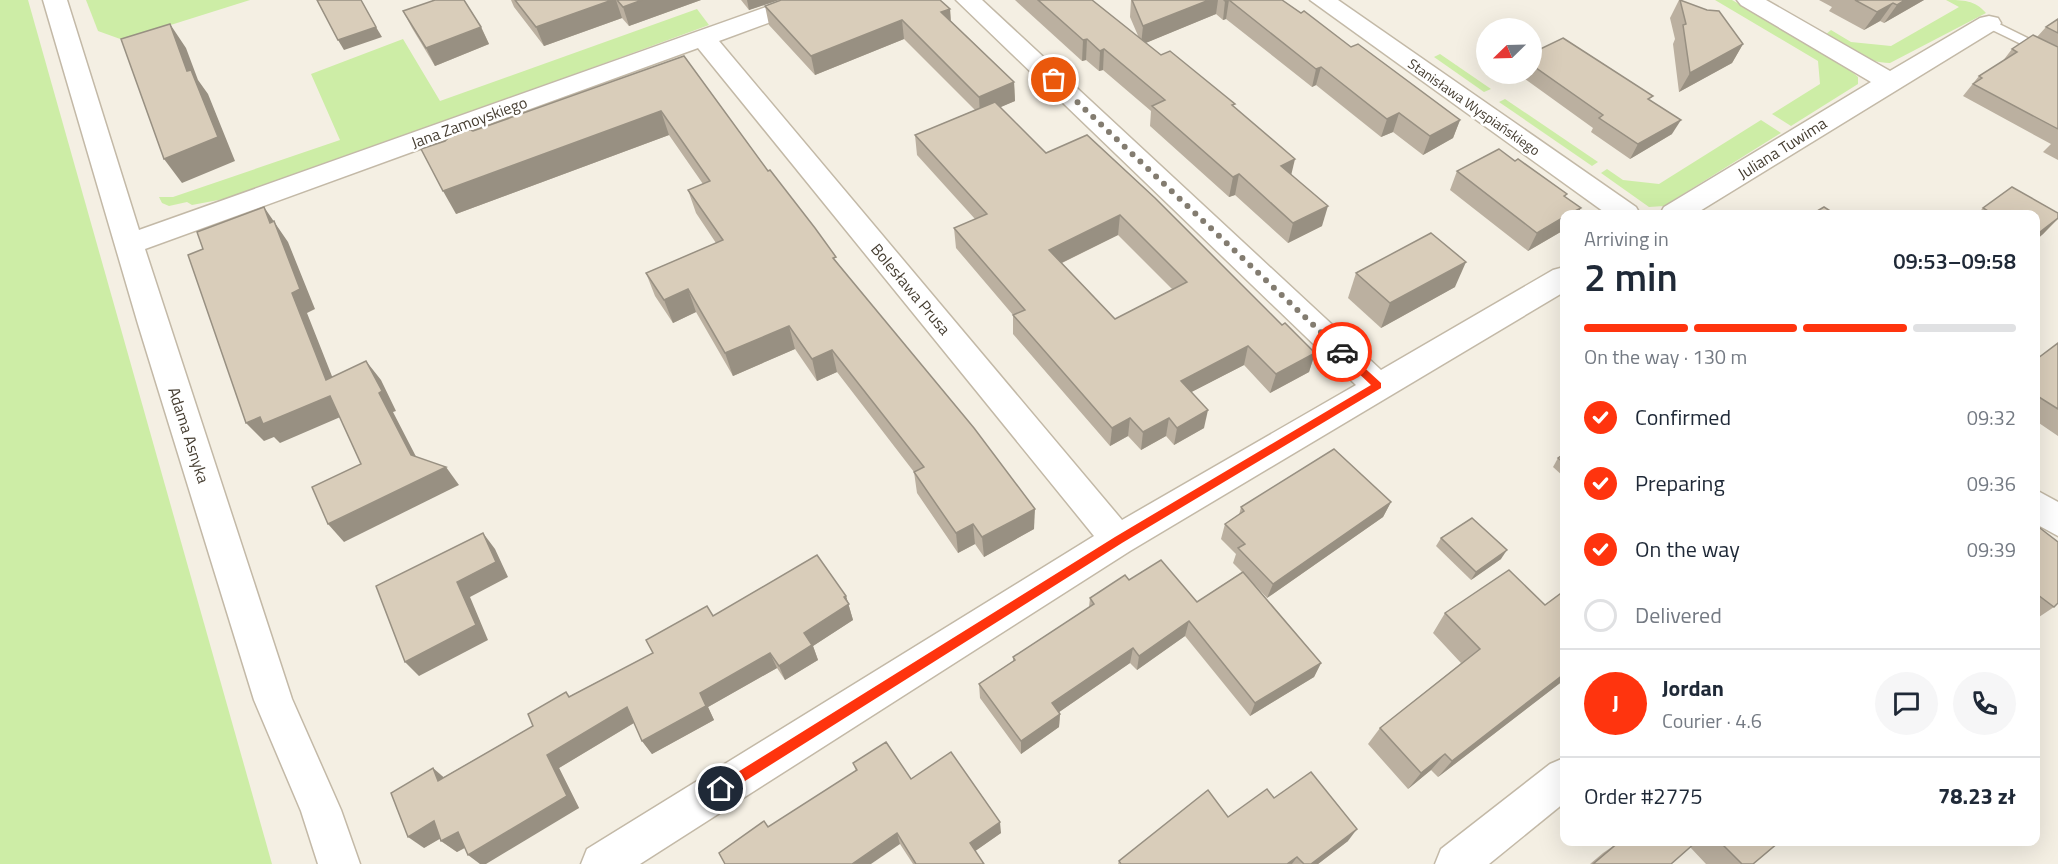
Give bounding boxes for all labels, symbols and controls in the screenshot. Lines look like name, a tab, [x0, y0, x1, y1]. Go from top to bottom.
north arrow	[1476, 18, 1542, 84]
map controls	[1476, 18, 1542, 84]
street label: Stanisława Wyspiańskiego	[1404, 53, 1545, 160]
pin	[1028, 54, 1079, 105]
icon: bag	[1037, 63, 1070, 96]
street label: Jana Zamoyskiego	[408, 90, 530, 154]
street label: Juliana Tuwima	[1733, 111, 1831, 185]
text: Arriving in	[1584, 223, 1669, 254]
street label: Bolesława Prusa	[865, 238, 957, 340]
text: 09:53–09:58	[1893, 244, 2016, 278]
text: 2 min	[1584, 247, 1678, 306]
courier	[1312, 322, 1372, 382]
icon: car	[1326, 336, 1359, 369]
text: On the way · 130 m	[1584, 341, 1747, 372]
street label: Adama Asnyka	[162, 384, 216, 486]
text: Confirmed	[1635, 400, 1731, 434]
icon: check	[1584, 401, 1617, 434]
text: 09:32	[1967, 402, 2016, 433]
text: Preparing	[1635, 466, 1725, 500]
icon: check	[1584, 467, 1617, 500]
text: 09:36	[1967, 468, 2016, 499]
text: On the way	[1635, 532, 1740, 566]
icon: check	[1584, 533, 1617, 566]
text: 09:39	[1967, 534, 2016, 565]
text: Delivered	[1635, 598, 1722, 632]
text: Jordan	[1662, 671, 1724, 705]
button: chat	[1875, 672, 1938, 735]
button: phone	[1953, 672, 2016, 735]
text: J	[1612, 686, 1619, 720]
text: Courier · 4.6	[1662, 705, 1762, 736]
pin	[695, 763, 746, 814]
icon: home	[704, 772, 737, 805]
text: Order #2775	[1584, 779, 1703, 813]
text: 78.23 zł	[1938, 779, 2016, 813]

